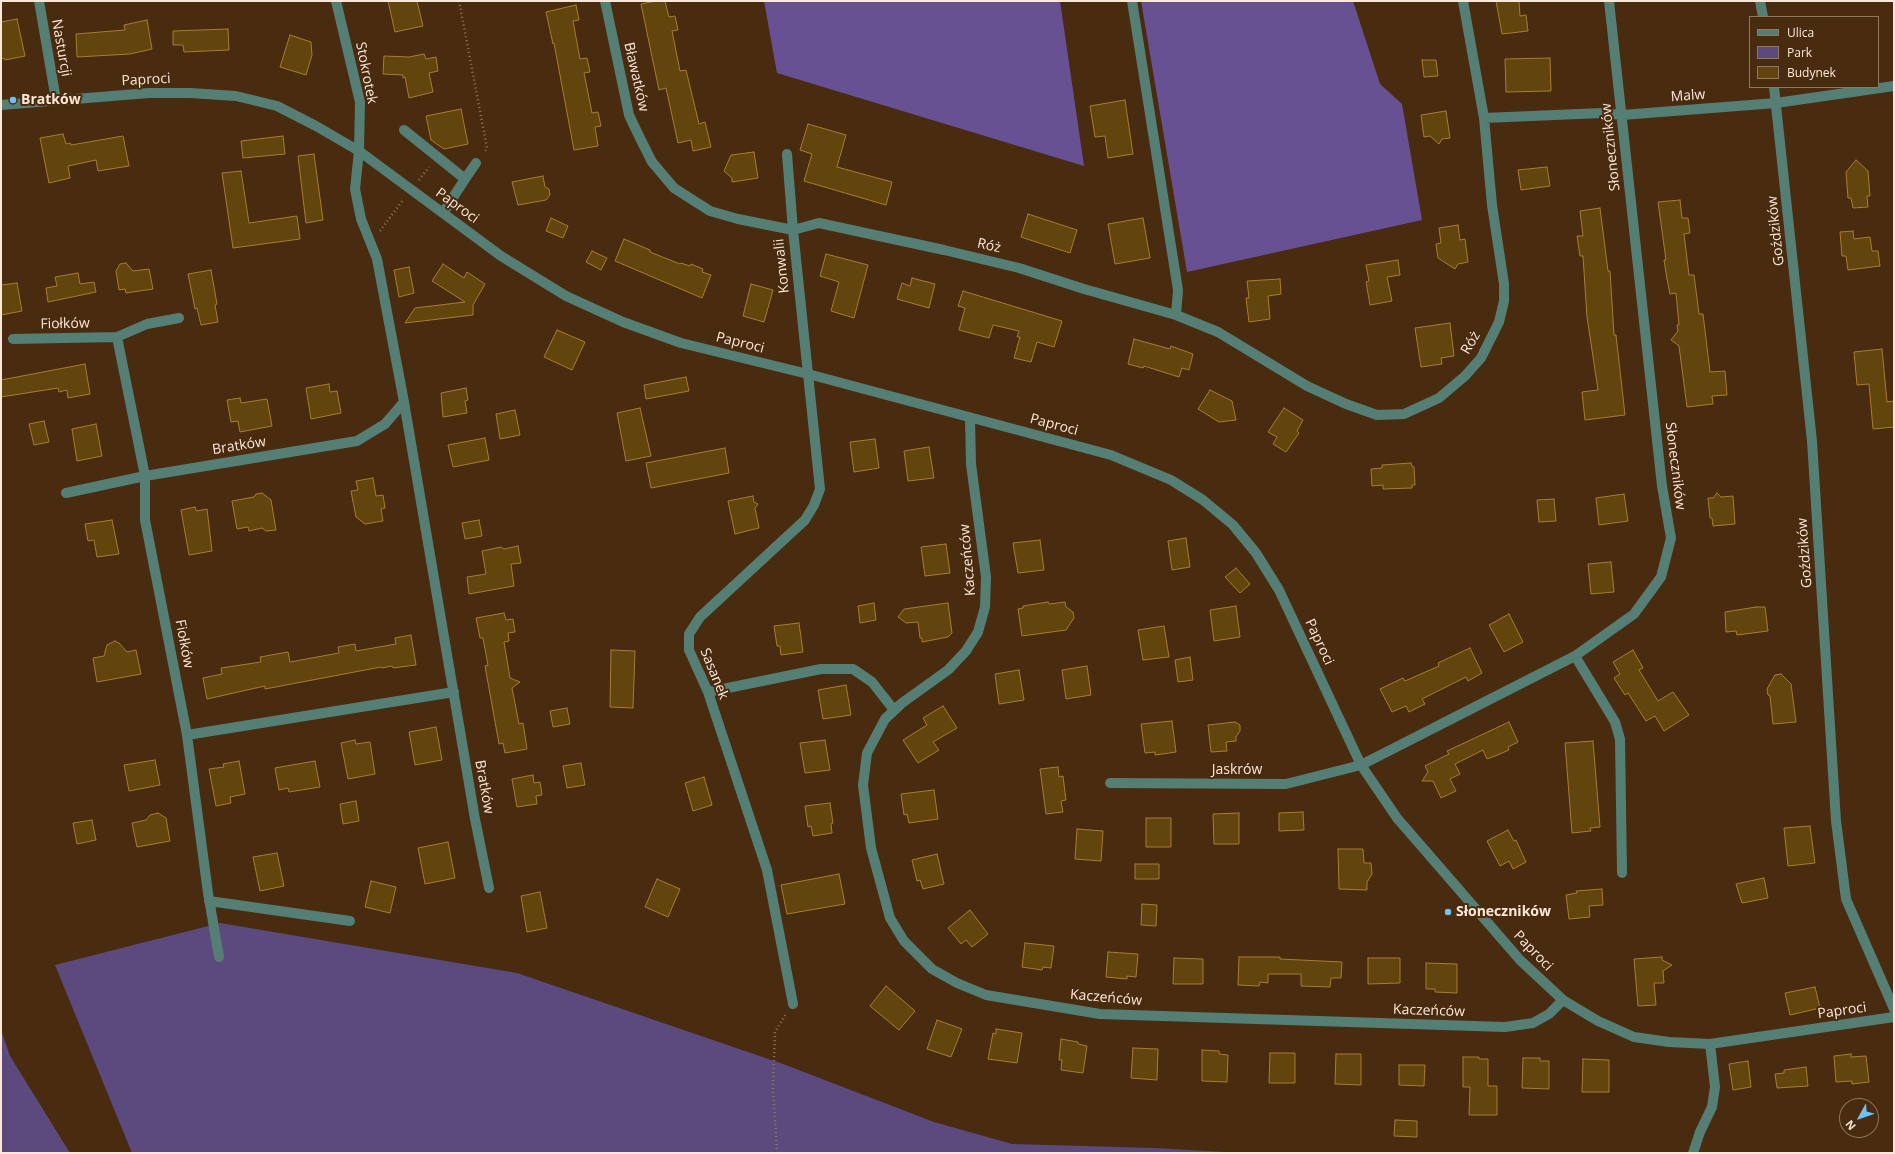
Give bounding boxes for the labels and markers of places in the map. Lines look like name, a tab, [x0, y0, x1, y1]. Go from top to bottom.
place label: Bratków	[21, 92, 81, 108]
marker: Bratków	[8, 95, 18, 105]
place label: Słoneczników	[1456, 904, 1551, 920]
marker: Słoneczników	[1443, 907, 1453, 917]

